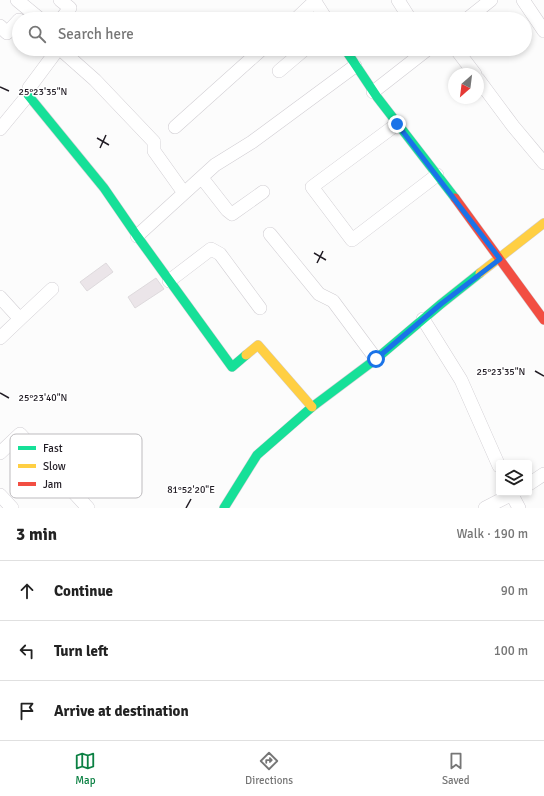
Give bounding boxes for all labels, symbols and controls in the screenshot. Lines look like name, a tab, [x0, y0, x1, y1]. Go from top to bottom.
search box	[12, 12, 532, 56]
icon: search	[26, 23, 48, 45]
text: Search here	[58, 25, 134, 43]
north arrow	[448, 68, 484, 104]
text: 25°23'35"N	[19, 86, 67, 98]
route end	[388, 115, 406, 133]
route start	[367, 350, 385, 368]
text: 25°23'35"N	[477, 366, 525, 378]
text: 25°23'40"N	[19, 392, 67, 404]
legend	[10, 434, 142, 498]
text: Fast	[43, 442, 63, 455]
text: Slow	[43, 460, 66, 473]
map controls	[496, 460, 532, 496]
button: layers	[496, 460, 532, 496]
text: Jam	[43, 478, 62, 491]
text: 81°52'20"E	[167, 484, 215, 496]
text: 3 min	[16, 524, 57, 545]
text: Walk · 190 m	[457, 526, 528, 542]
icon: ahead	[16, 580, 38, 602]
text: Continue	[54, 582, 113, 600]
text: 90 m	[501, 583, 528, 599]
icon: left	[16, 640, 38, 662]
text: Turn left	[54, 642, 108, 660]
text: 100 m	[494, 643, 528, 659]
icon: arrive	[16, 700, 38, 722]
text: Arrive at destination	[54, 702, 189, 720]
tab: Map	[74, 750, 96, 787]
tab: Directions	[245, 750, 293, 787]
tab: Saved	[442, 750, 470, 787]

